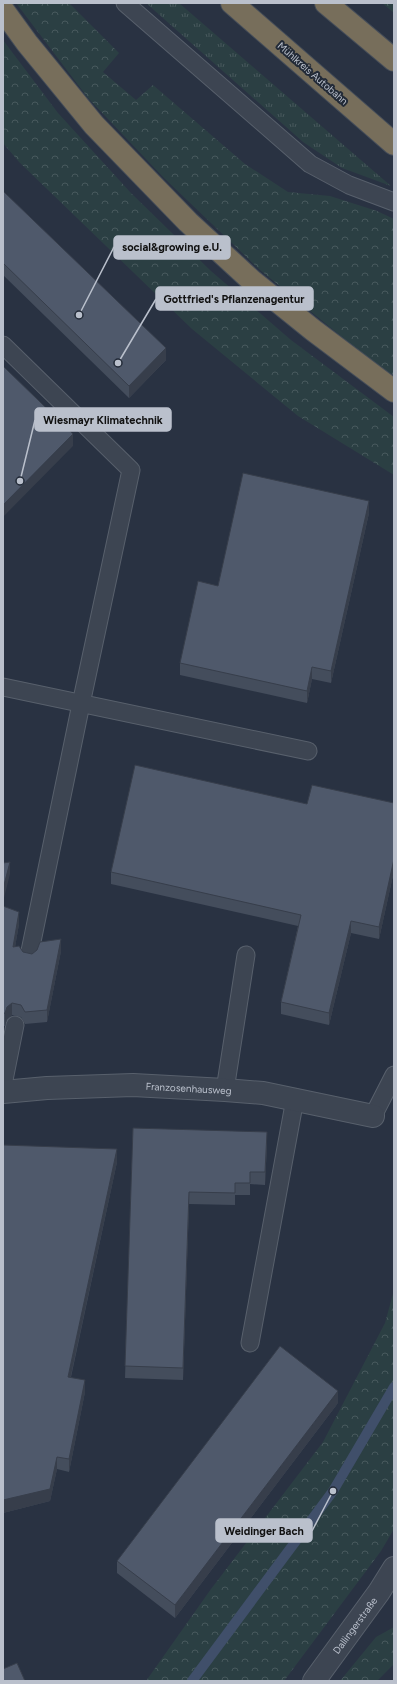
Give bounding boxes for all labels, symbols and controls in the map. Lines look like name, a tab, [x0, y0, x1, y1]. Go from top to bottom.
street label: Mühlkreis Autobahn	[275, 39, 351, 108]
callout: social&growing e.U.	[114, 236, 230, 259]
text: social&growing e.U.	[122, 241, 222, 254]
callout: Gottfried's Pflanzenagentur	[156, 287, 313, 310]
text: Gottfried's Pflanzenagentur	[164, 293, 305, 306]
callout: Wiesmayr Klimatechnik	[35, 408, 171, 431]
text: Wiesmayr Klimatechnik	[43, 414, 163, 427]
street label: Franzosenhausweg	[145, 1080, 232, 1098]
callout: Weidinger Bach	[216, 1519, 312, 1542]
text: Weidinger Bach	[224, 1525, 304, 1538]
street label: Dallingerstraße	[330, 1594, 380, 1657]

